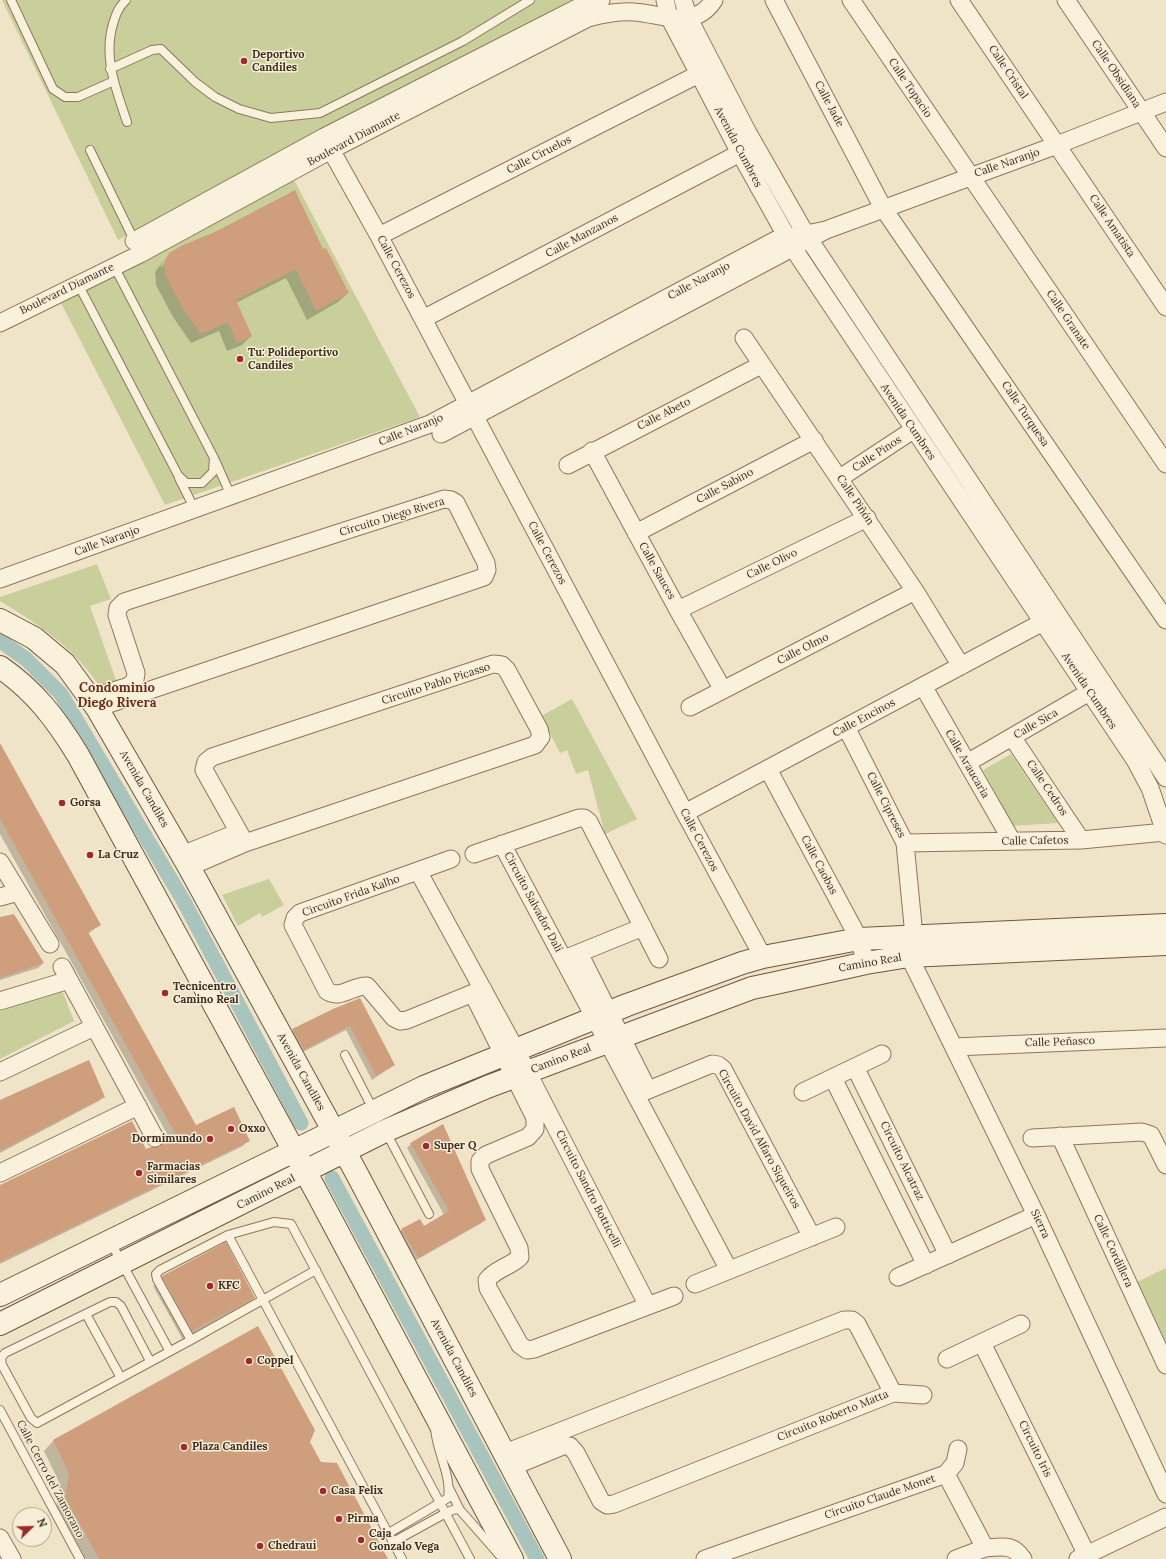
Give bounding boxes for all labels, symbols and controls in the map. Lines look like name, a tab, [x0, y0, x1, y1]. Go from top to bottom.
street label: Calle Obsidiana	[1088, 37, 1144, 111]
street label: Calle Cristal	[985, 43, 1031, 101]
place label: Deportivo Candiles	[252, 48, 304, 74]
marker: Deportivo Candiles	[239, 56, 249, 66]
street label: Calle Topacio	[885, 56, 935, 120]
street label: Calle Jade	[811, 79, 847, 129]
street label: Avenida Cumbres	[711, 104, 765, 190]
street label: Boulevard Diamante	[305, 109, 403, 169]
street label: Calle Ciruelos	[504, 133, 574, 177]
street label: Calle Naranjo	[972, 146, 1042, 180]
street label: Calle Amatista	[1086, 192, 1138, 260]
street label: Calle Manzanos	[544, 211, 620, 261]
street label: Calle Cerezos	[374, 233, 418, 301]
street label: Calle Naranjo	[666, 259, 732, 303]
street label: Boulevard Diamante	[18, 260, 116, 318]
street label: Calle Granate	[1043, 288, 1093, 352]
place label: Tu: Polideportivo Candiles	[248, 346, 338, 372]
marker: Tu: Polideportivo Candiles	[235, 354, 245, 364]
street label: Calle Turquesa	[998, 379, 1052, 449]
street label: Avenida Cumbres	[878, 381, 938, 463]
street label: Calle Abeto	[635, 395, 693, 433]
street label: Calle Naranjo	[377, 411, 445, 449]
street label: Calle Pinos	[850, 433, 904, 475]
street label: Calle Sabino	[694, 465, 756, 507]
street label: Calle Piñón	[833, 472, 877, 528]
street label: Circuito Diego Rivera	[338, 495, 446, 539]
street label: Calle Cerezos	[525, 519, 569, 587]
street label: Calle Naranjo	[73, 523, 141, 559]
street label: Calle Sauces	[636, 540, 678, 602]
street label: Calle Olivo	[744, 546, 800, 582]
street label: Calle Olmo	[775, 630, 831, 668]
street label: Avenida Cumbres	[1059, 650, 1119, 732]
street label: Circuito Pablo Picasso	[380, 660, 492, 708]
district label: Condominio Diego Rivera	[78, 680, 156, 711]
street label: Calle Encinos	[830, 696, 898, 740]
street label: Calle Sica	[1011, 706, 1061, 742]
street label: Calle Araucaria	[942, 727, 992, 801]
street label: Avenida Candiles	[117, 748, 171, 830]
street label: Calle Cedros	[1023, 758, 1071, 818]
street label: Calle Cipreses	[864, 770, 908, 840]
place label: Gorsa	[70, 796, 101, 810]
marker: Gorsa	[57, 798, 67, 808]
street label: Calle Cerezos	[677, 806, 721, 874]
street label: Calle Caobas	[798, 833, 840, 897]
street label: Calle Cafetos	[1001, 834, 1069, 848]
place label: La Cruz	[98, 848, 139, 862]
marker: La Cruz	[85, 850, 95, 860]
street label: Circuito Salvador Dalí	[501, 850, 565, 954]
street label: Circuito Frida Kalho	[300, 872, 402, 920]
street label: Camino Real	[837, 951, 903, 975]
place label: Tecnicentro Camino Real	[173, 980, 239, 1006]
marker: Tecnicentro Camino Real	[160, 988, 170, 998]
street label: Avenida Candiles	[274, 1031, 328, 1113]
street label: Calle Peñasco	[1025, 1034, 1095, 1050]
street label: Camino Real	[529, 1041, 593, 1077]
street label: Circuito David Alfaro Siqueiros	[715, 1067, 803, 1211]
street label: Circuito Alcatraz	[877, 1119, 927, 1203]
place label: Oxxo	[239, 1122, 266, 1136]
marker: Oxxo	[226, 1124, 236, 1134]
street label: Circuito Sandro Botticelli	[553, 1128, 623, 1250]
place label: Dormimundo	[132, 1132, 202, 1146]
marker: Dormimundo	[205, 1134, 215, 1144]
place label: Super Q	[434, 1139, 476, 1153]
marker: Super Q	[421, 1141, 431, 1151]
place label: Farmacias Similares	[147, 1160, 200, 1186]
marker: Farmacias Similares	[134, 1168, 144, 1178]
street label: Camino Real	[235, 1172, 297, 1212]
street label: Sierra	[1028, 1207, 1052, 1241]
street label: Calle Cordillera	[1090, 1212, 1136, 1290]
place label: KFC	[218, 1279, 240, 1293]
marker: KFC	[205, 1281, 215, 1291]
street label: Avenida Candiles	[428, 1317, 480, 1399]
place label: Coppel	[257, 1354, 293, 1368]
marker: Coppel	[244, 1356, 254, 1366]
street label: Circuito Roberto Matta	[775, 1388, 891, 1444]
street label: Calle Cerro del Zamorano	[13, 1418, 87, 1540]
street label: Circuito Iris	[1016, 1419, 1054, 1479]
place label: Plaza Candiles	[192, 1440, 268, 1454]
marker: Plaza Candiles	[179, 1442, 189, 1452]
street label: Circuito Claude Monet	[823, 1472, 937, 1522]
place label: Casa Felix	[331, 1484, 383, 1498]
marker: Casa Felix	[318, 1486, 328, 1496]
north arrow	[12, 1507, 52, 1547]
place label: Pirma	[347, 1512, 379, 1526]
marker: Pirma	[334, 1514, 344, 1524]
text: N	[34, 1516, 50, 1529]
place label: Caja Gonzalo Vega	[369, 1527, 439, 1553]
marker: Caja Gonzalo Vega	[356, 1535, 366, 1545]
place label: Chedraui	[268, 1539, 316, 1553]
marker: Chedraui	[255, 1541, 265, 1551]

